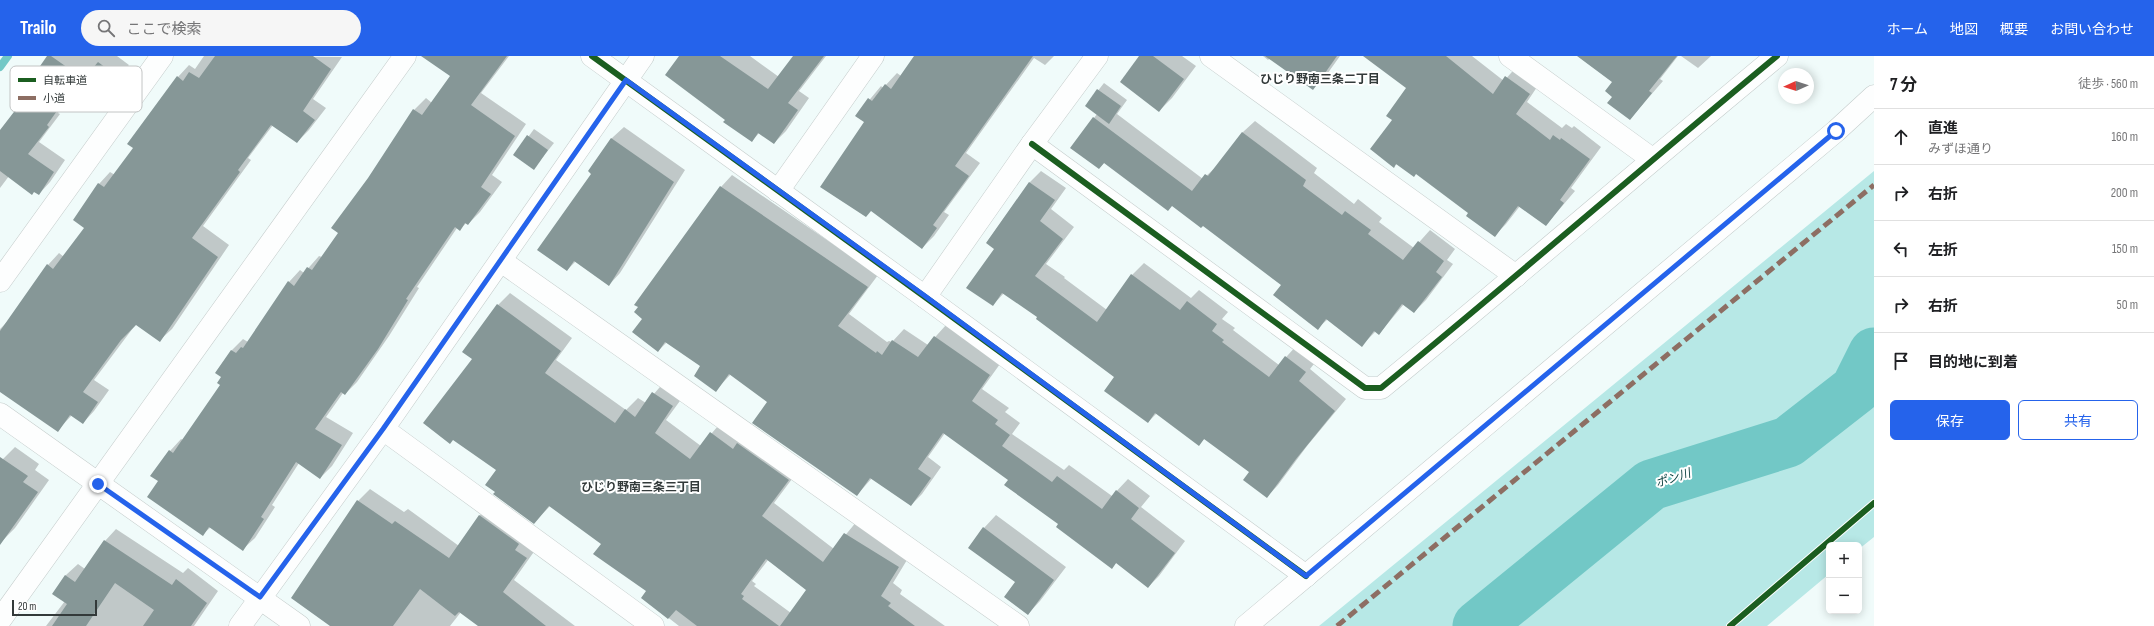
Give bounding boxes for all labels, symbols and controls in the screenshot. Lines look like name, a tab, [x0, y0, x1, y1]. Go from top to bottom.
search box	[81, 10, 361, 46]
text: Trailo	[20, 17, 57, 40]
icon: search	[95, 17, 117, 39]
text: ここで検索	[127, 20, 202, 39]
text: ホーム	[1886, 21, 1928, 38]
text: 地図	[1950, 21, 1978, 38]
text: 概要	[2000, 21, 2028, 38]
text: お問い合わせ	[2050, 21, 2134, 38]
legend	[10, 66, 142, 112]
north arrow	[1778, 68, 1814, 104]
district label: ひじり野南三条二丁目	[1260, 72, 1380, 87]
text: 自転車道	[43, 74, 87, 87]
text: 7 分	[1890, 75, 1917, 95]
text: 徒歩 · 560 m	[2078, 76, 2138, 92]
text: 小道	[43, 92, 65, 105]
text: 直進	[1928, 119, 1958, 138]
route start	[1827, 122, 1845, 140]
icon: ahead	[1890, 126, 1912, 148]
text: 160 m	[2112, 129, 2138, 145]
text: みずほ通り	[1928, 141, 1993, 157]
icon: right	[1890, 182, 1912, 204]
text: 右折	[1928, 185, 1958, 204]
text: 200 m	[2111, 185, 2138, 201]
icon: left	[1890, 238, 1912, 260]
text: 左折	[1928, 241, 1958, 260]
text: 150 m	[2112, 241, 2138, 257]
icon: right	[1890, 294, 1912, 316]
text: 右折	[1928, 297, 1958, 316]
text: 50 m	[2117, 297, 2138, 313]
icon: arrive	[1890, 350, 1912, 372]
text: 目的地に到着	[1928, 353, 2018, 372]
button: 保存	[1890, 400, 2010, 440]
button: 共有	[2018, 400, 2138, 440]
water label: ポン川	[1654, 465, 1694, 491]
route end	[89, 475, 107, 493]
district label: ひじり野南三条三丁目	[581, 480, 701, 495]
map controls	[1826, 542, 1862, 614]
button: +	[1826, 542, 1862, 578]
button: −	[1826, 578, 1862, 614]
scale bar	[12, 598, 97, 617]
text: 20 m	[18, 600, 36, 613]

